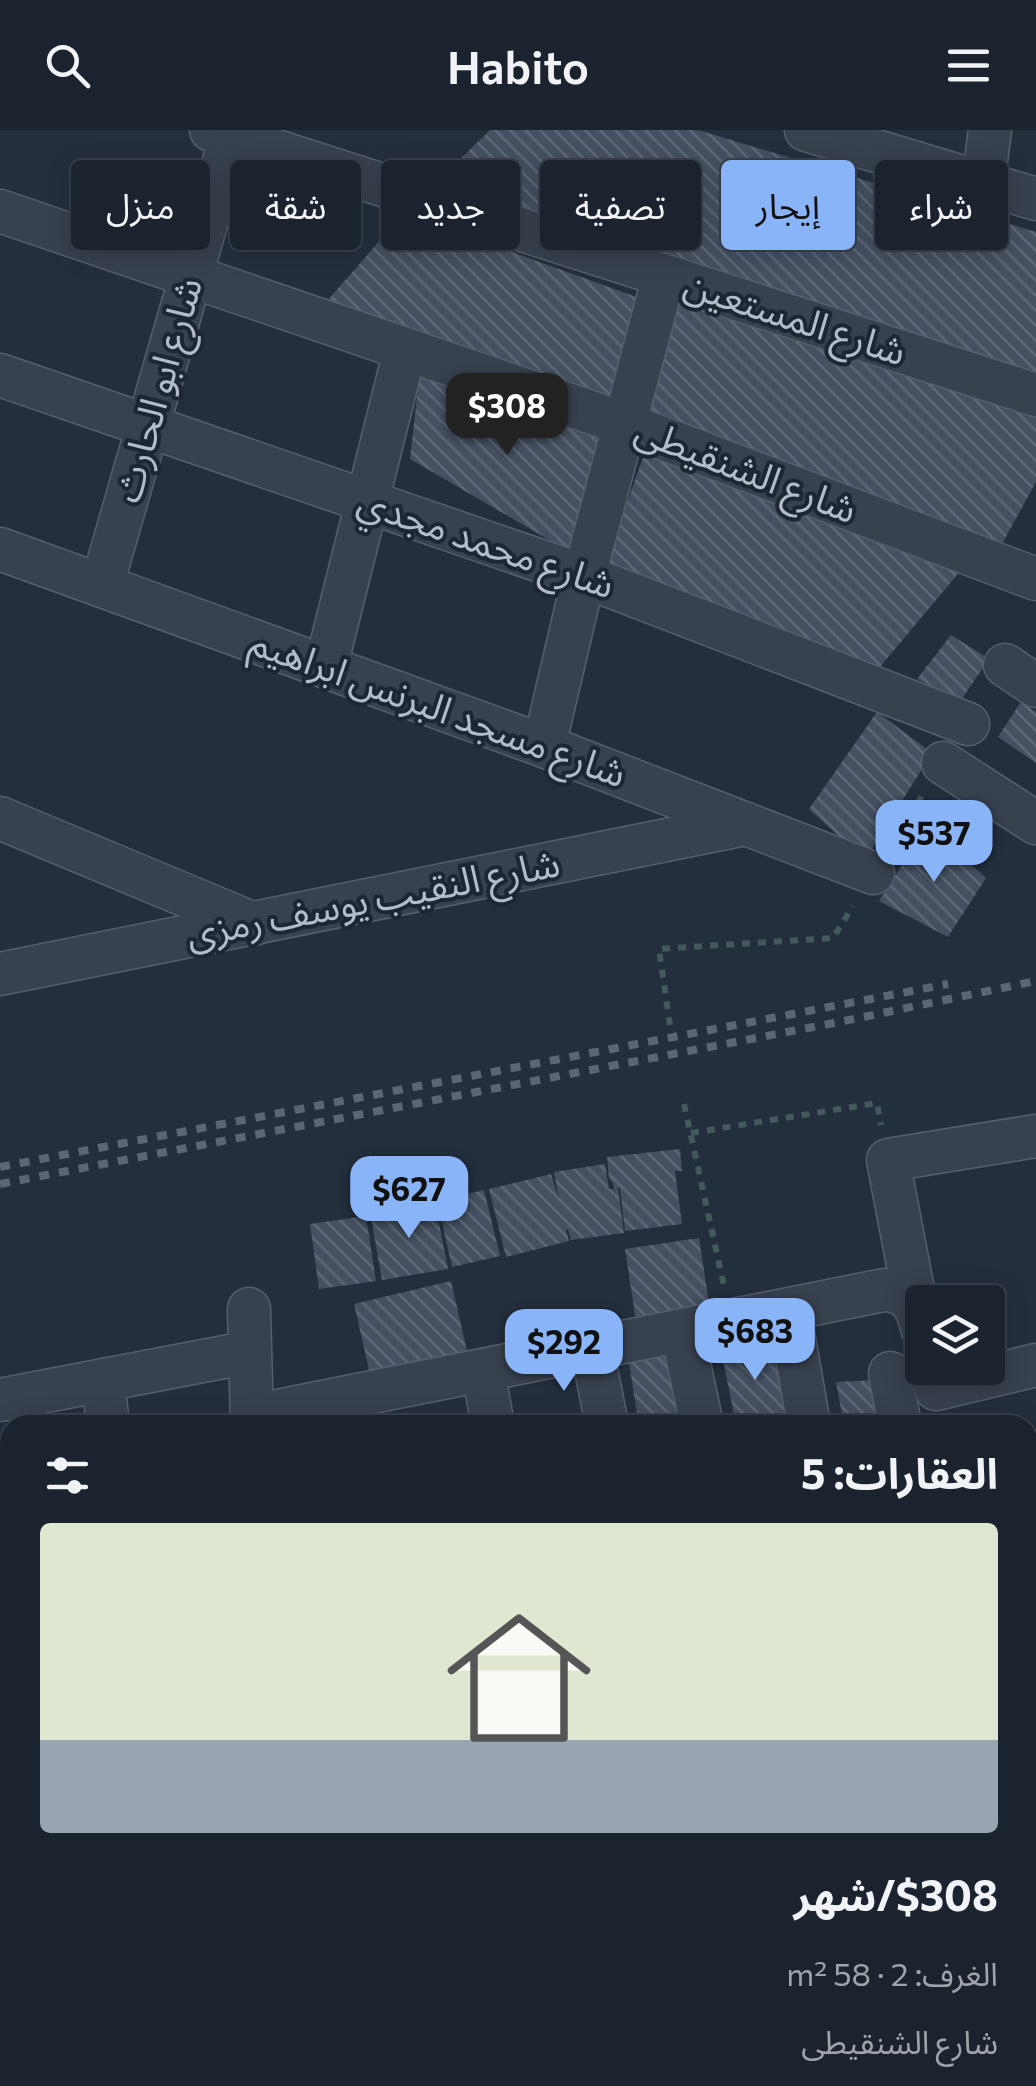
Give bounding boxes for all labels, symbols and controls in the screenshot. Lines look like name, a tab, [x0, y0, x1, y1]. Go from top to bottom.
icon: search	[40, 38, 95, 93]
text: Habito	[447, 38, 589, 93]
icon: menu	[941, 38, 996, 93]
chip: منزل	[71, 160, 210, 250]
chip: شقة	[230, 160, 361, 250]
chip: جديد	[381, 160, 520, 250]
chip: تصفية	[540, 160, 701, 250]
chip: إيجار	[721, 160, 855, 250]
chip: شراء	[875, 160, 1008, 250]
street label: شارع المستعين	[677, 258, 913, 380]
street label: شارع ابو الحارث	[101, 271, 217, 509]
pin: $308	[448, 373, 566, 458]
text: $308	[468, 385, 546, 425]
street label: شارع الشنقيطى	[627, 404, 864, 538]
street label: شارع محمد مجدي	[350, 475, 621, 614]
street label: شارع مسجد البرنس ابراهيم	[242, 616, 633, 803]
pin: $537	[875, 800, 993, 885]
text: $537	[898, 812, 970, 852]
street label: شارع النقيب يوسف رمزى	[182, 837, 565, 963]
pin: $627	[350, 1156, 468, 1241]
text: $627	[372, 1168, 446, 1208]
map controls	[905, 1285, 1005, 1385]
button: layers	[905, 1285, 1005, 1385]
pin: $683	[696, 1298, 814, 1383]
pin: $292	[505, 1309, 623, 1394]
text: $683	[717, 1310, 793, 1350]
text: $292	[527, 1321, 601, 1361]
text: العقارات: 5	[801, 1446, 998, 1498]
icon: filters	[40, 1448, 95, 1503]
icon: home	[429, 1588, 609, 1768]
text: $308/شهر	[794, 1868, 998, 1920]
text: الغرف: 2 · 58 m²	[786, 1953, 998, 1993]
text: شارع الشنقيطى	[801, 2021, 998, 2061]

